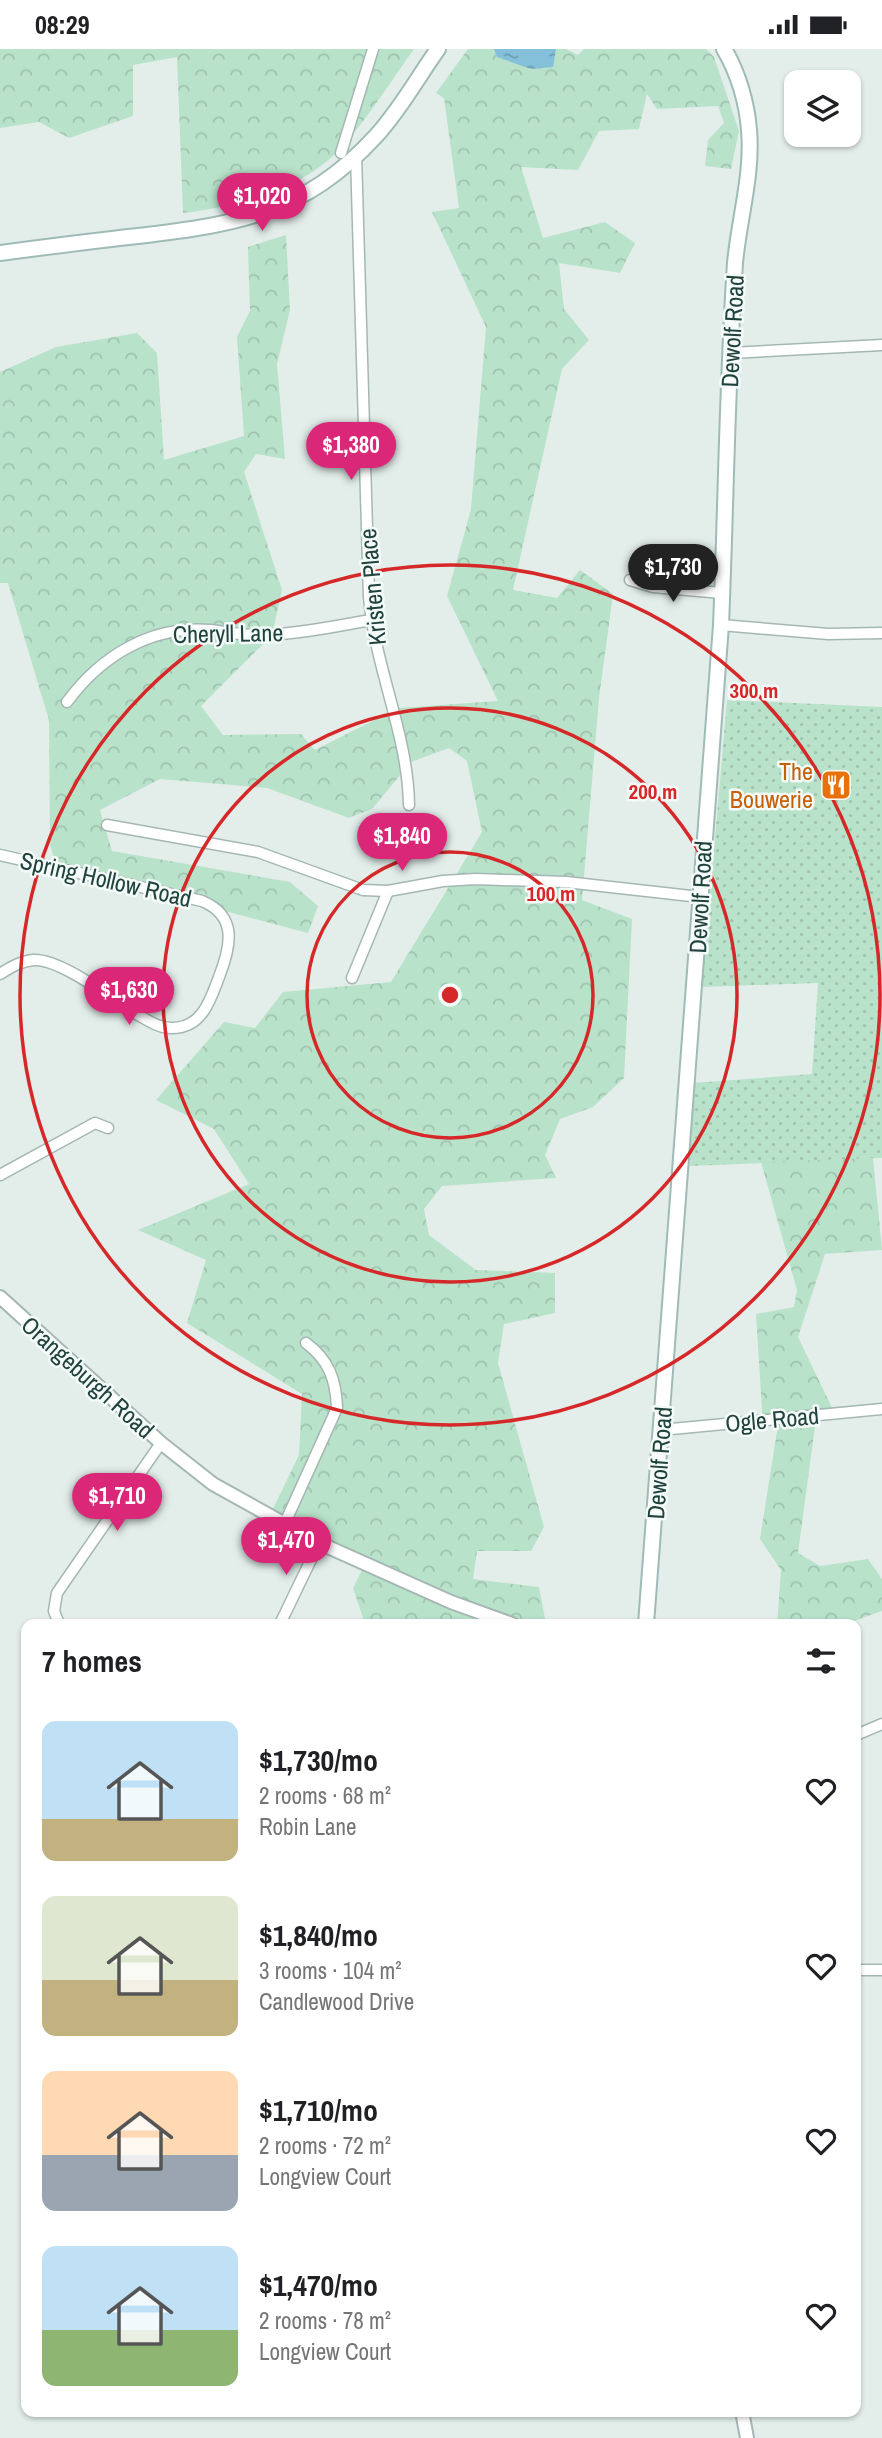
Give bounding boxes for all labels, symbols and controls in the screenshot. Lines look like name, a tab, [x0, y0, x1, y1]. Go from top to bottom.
text: 08:29	[35, 7, 90, 42]
map controls	[784, 70, 861, 147]
button: layers	[784, 70, 861, 147]
pin: $1,020	[205, 173, 319, 233]
text: $1,020	[233, 180, 291, 211]
street label: Dewolf Road	[713, 274, 751, 388]
pin: $1,380	[294, 423, 408, 482]
text: $1,380	[322, 429, 380, 460]
street label: Kristen Place	[351, 527, 393, 647]
pin: $1,730	[616, 545, 730, 604]
text: $1,730	[644, 551, 702, 582]
street label: Cheryll Lane	[172, 616, 284, 650]
text: 300 m	[730, 676, 778, 705]
place label: The Bouwerie	[730, 755, 813, 815]
restaurant icon: The Bouwerie	[819, 768, 853, 802]
text: 200 m	[629, 777, 677, 806]
pin: $1,840	[345, 813, 459, 873]
text: $1,840	[373, 820, 431, 851]
street label: Dewolf Road	[681, 840, 719, 954]
street label: Spring Hollow Road	[17, 844, 195, 914]
text: 100 m	[527, 879, 575, 908]
pin: $1,630	[72, 967, 186, 1027]
text: $1,630	[100, 974, 158, 1005]
centre of rings	[438, 983, 462, 1007]
street label: Orangeburgh Road	[15, 1309, 161, 1445]
street label: Ogle Road	[724, 1399, 820, 1439]
street label: Dewolf Road	[639, 1406, 679, 1520]
pin: $1,710	[60, 1473, 174, 1533]
text: $1,710	[88, 1480, 146, 1511]
pin: $1,470	[229, 1517, 343, 1577]
text: $1,470	[257, 1524, 315, 1555]
text: 7 homes	[42, 1641, 142, 1681]
icon: filters	[802, 1642, 840, 1680]
text: $1,730/mo	[259, 1740, 378, 1780]
icon: home	[98, 1749, 182, 1833]
icon: heart	[802, 1772, 840, 1810]
text: 2 rooms · 68 m²	[259, 1780, 391, 1811]
text: Robin Lane	[259, 1811, 357, 1842]
text: $1,840/mo	[259, 1915, 378, 1955]
icon: home	[98, 1924, 182, 2008]
icon: heart	[802, 1947, 840, 1985]
text: 3 rooms · 104 m²	[259, 1955, 402, 1986]
text: Candlewood Drive	[259, 1986, 414, 2017]
text: $1,710/mo	[259, 2090, 378, 2130]
icon: home	[98, 2099, 182, 2183]
icon: heart	[802, 2122, 840, 2160]
text: 2 rooms · 72 m²	[259, 2130, 391, 2161]
text: Longview Court	[259, 2161, 391, 2192]
text: $1,470/mo	[259, 2265, 378, 2305]
icon: home	[98, 2274, 182, 2358]
icon: heart	[802, 2297, 840, 2335]
text: 2 rooms · 78 m²	[259, 2305, 391, 2336]
text: Longview Court	[259, 2336, 391, 2367]

